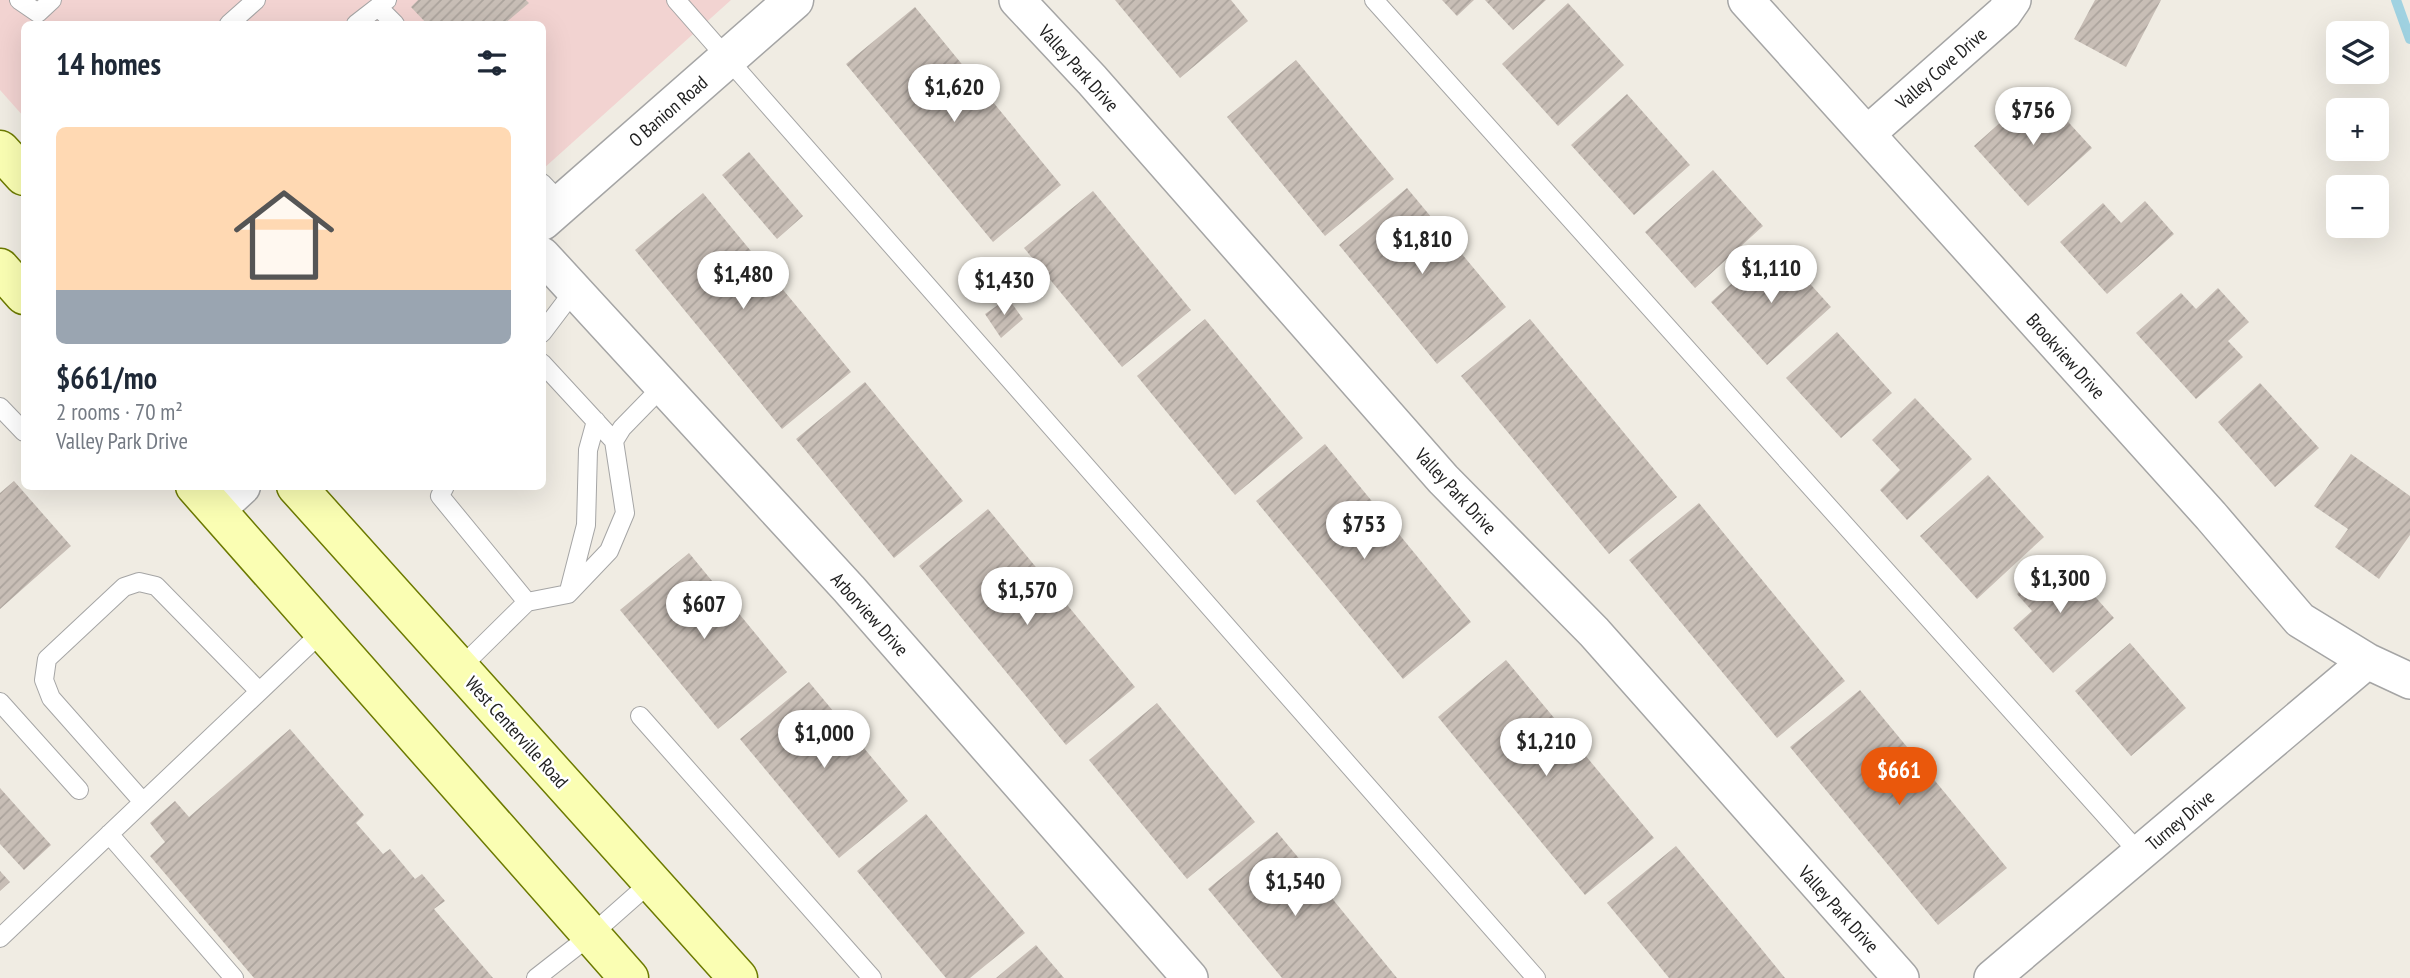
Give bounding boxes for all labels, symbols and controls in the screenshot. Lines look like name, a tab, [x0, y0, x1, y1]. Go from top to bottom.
street label: Valley Park Drive	[1033, 19, 1124, 117]
map controls	[2326, 21, 2389, 238]
button: layers	[2326, 21, 2389, 84]
street label: Valley Cove Drive	[1890, 22, 1991, 115]
text: 14 homes	[56, 44, 161, 83]
icon: filters	[473, 44, 511, 82]
pin: $1,620	[897, 64, 1011, 124]
street label: O Banion Road	[624, 70, 712, 152]
text: $1,620	[924, 72, 984, 101]
pin: $756	[1992, 88, 2074, 147]
text: $756	[2011, 95, 2055, 124]
button: +	[2326, 98, 2389, 161]
icon: home	[221, 172, 347, 298]
button: −	[2326, 175, 2389, 238]
pin: $1,810	[1365, 216, 1479, 276]
text: $1,810	[1392, 224, 1452, 253]
pin: $1,110	[1714, 246, 1828, 305]
pin: $1,480	[686, 252, 800, 311]
text: $1,110	[1741, 253, 1801, 282]
pin: $1,430	[947, 258, 1061, 317]
text: $1,480	[713, 259, 773, 288]
text: $1,430	[974, 265, 1034, 294]
street label: Brookview Drive	[2021, 308, 2111, 404]
text: $661/mo	[56, 358, 157, 397]
text: 2 rooms · 70 m²	[56, 397, 183, 426]
text: Valley Park Drive	[56, 426, 188, 455]
street label: Valley Park Drive	[1409, 442, 1502, 539]
pin: $753	[1323, 502, 1405, 561]
text: $753	[1342, 509, 1386, 538]
pin: $1,300	[2003, 556, 2117, 615]
text: $1,300	[2030, 563, 2090, 592]
street label: Arborview Drive	[826, 567, 914, 661]
pin: $1,570	[970, 568, 1084, 627]
text: $1,570	[997, 575, 1057, 604]
pin: $607	[663, 582, 745, 641]
text: $607	[682, 589, 726, 618]
street label: West Centerville Road	[460, 671, 574, 793]
pin: $1,000	[767, 710, 881, 770]
text: $1,000	[794, 718, 854, 747]
pin: $1,210	[1489, 718, 1603, 778]
text: $1,210	[1516, 726, 1576, 755]
pin: $661	[1858, 748, 1940, 807]
text: $661	[1877, 755, 1921, 784]
street label: Turney Drive	[2141, 785, 2219, 855]
pin: $1,540	[1238, 858, 1352, 918]
street label: Valley Park Drive	[1793, 860, 1884, 958]
text: $1,540	[1265, 866, 1325, 895]

